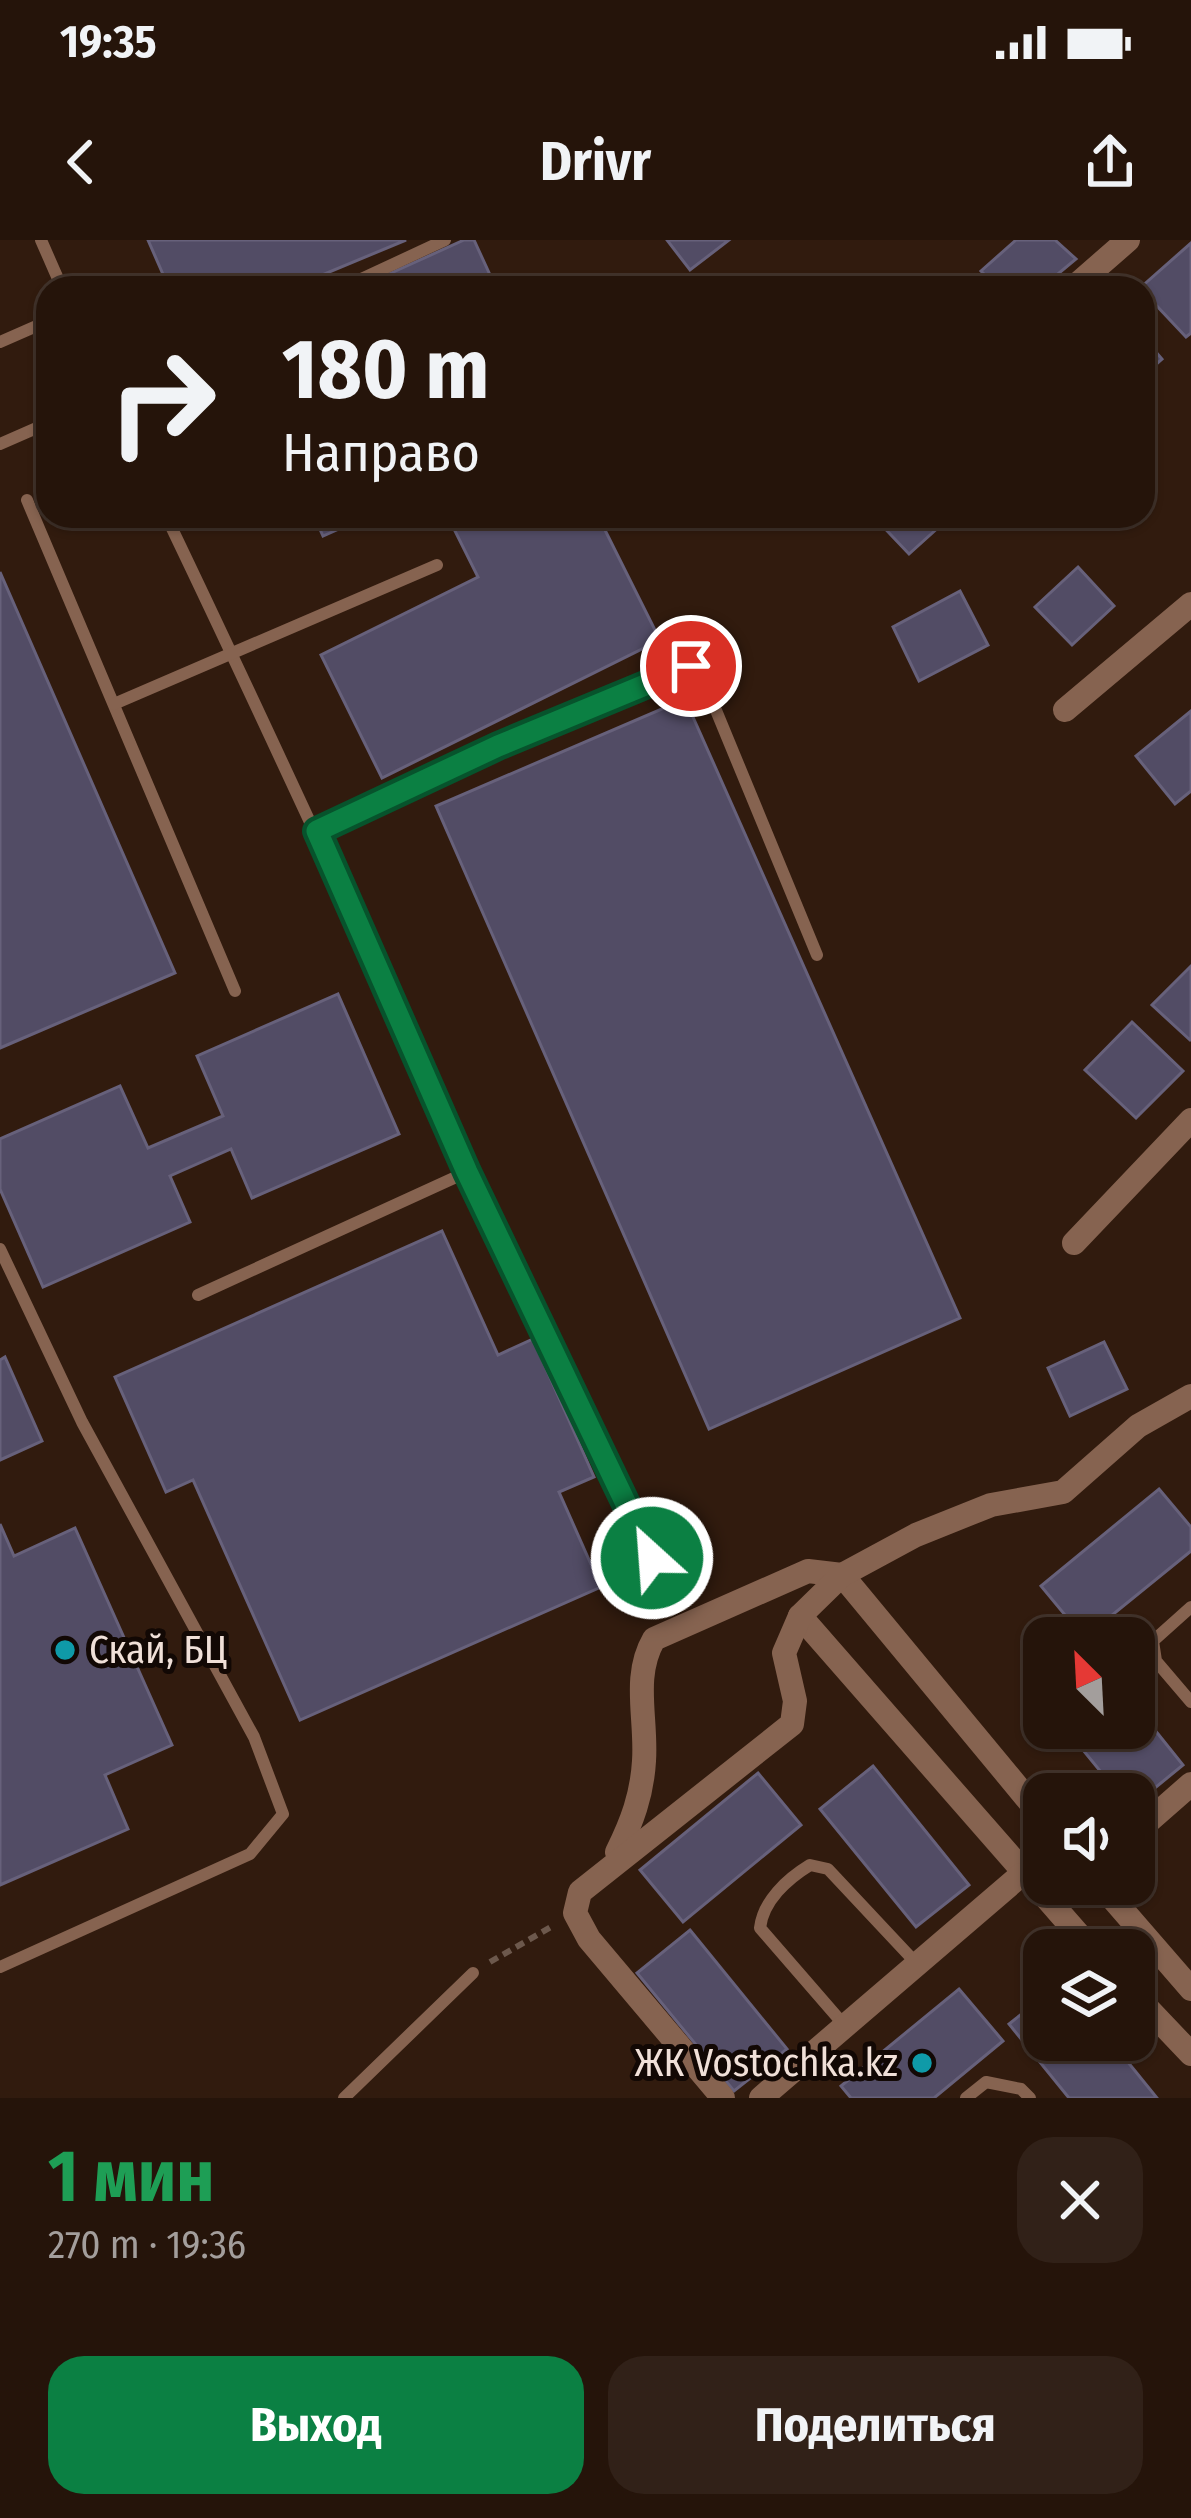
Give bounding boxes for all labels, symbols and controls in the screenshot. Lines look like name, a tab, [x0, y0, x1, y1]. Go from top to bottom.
text: 19:35	[60, 15, 157, 69]
icon: back	[48, 129, 114, 195]
icon: share	[1077, 129, 1143, 195]
text: Drivr	[540, 130, 651, 194]
text: 180 m	[282, 319, 489, 420]
icon: right	[84, 324, 240, 480]
text: Направо	[282, 421, 480, 485]
pin	[640, 615, 742, 717]
icon: arrive	[658, 633, 724, 699]
position arrow	[589, 1495, 715, 1621]
north arrow	[1023, 1617, 1155, 1749]
map controls	[1023, 1617, 1155, 2061]
place label: Скай, БЦ	[89, 1627, 227, 1673]
marker: Скай, БЦ	[52, 1637, 78, 1663]
button: sound	[1023, 1773, 1155, 1905]
button: layers	[1023, 1929, 1155, 2061]
place label: ЖК Vostochka.kz	[635, 2040, 898, 2086]
marker: ЖК Vostochka.kz	[909, 2050, 935, 2076]
text: 1 мин	[48, 2134, 214, 2220]
button: close	[1017, 2137, 1143, 2263]
text: 270 m · 19:36	[48, 2222, 246, 2268]
button: Выход	[48, 2356, 584, 2494]
button: Поделиться	[608, 2356, 1143, 2494]

